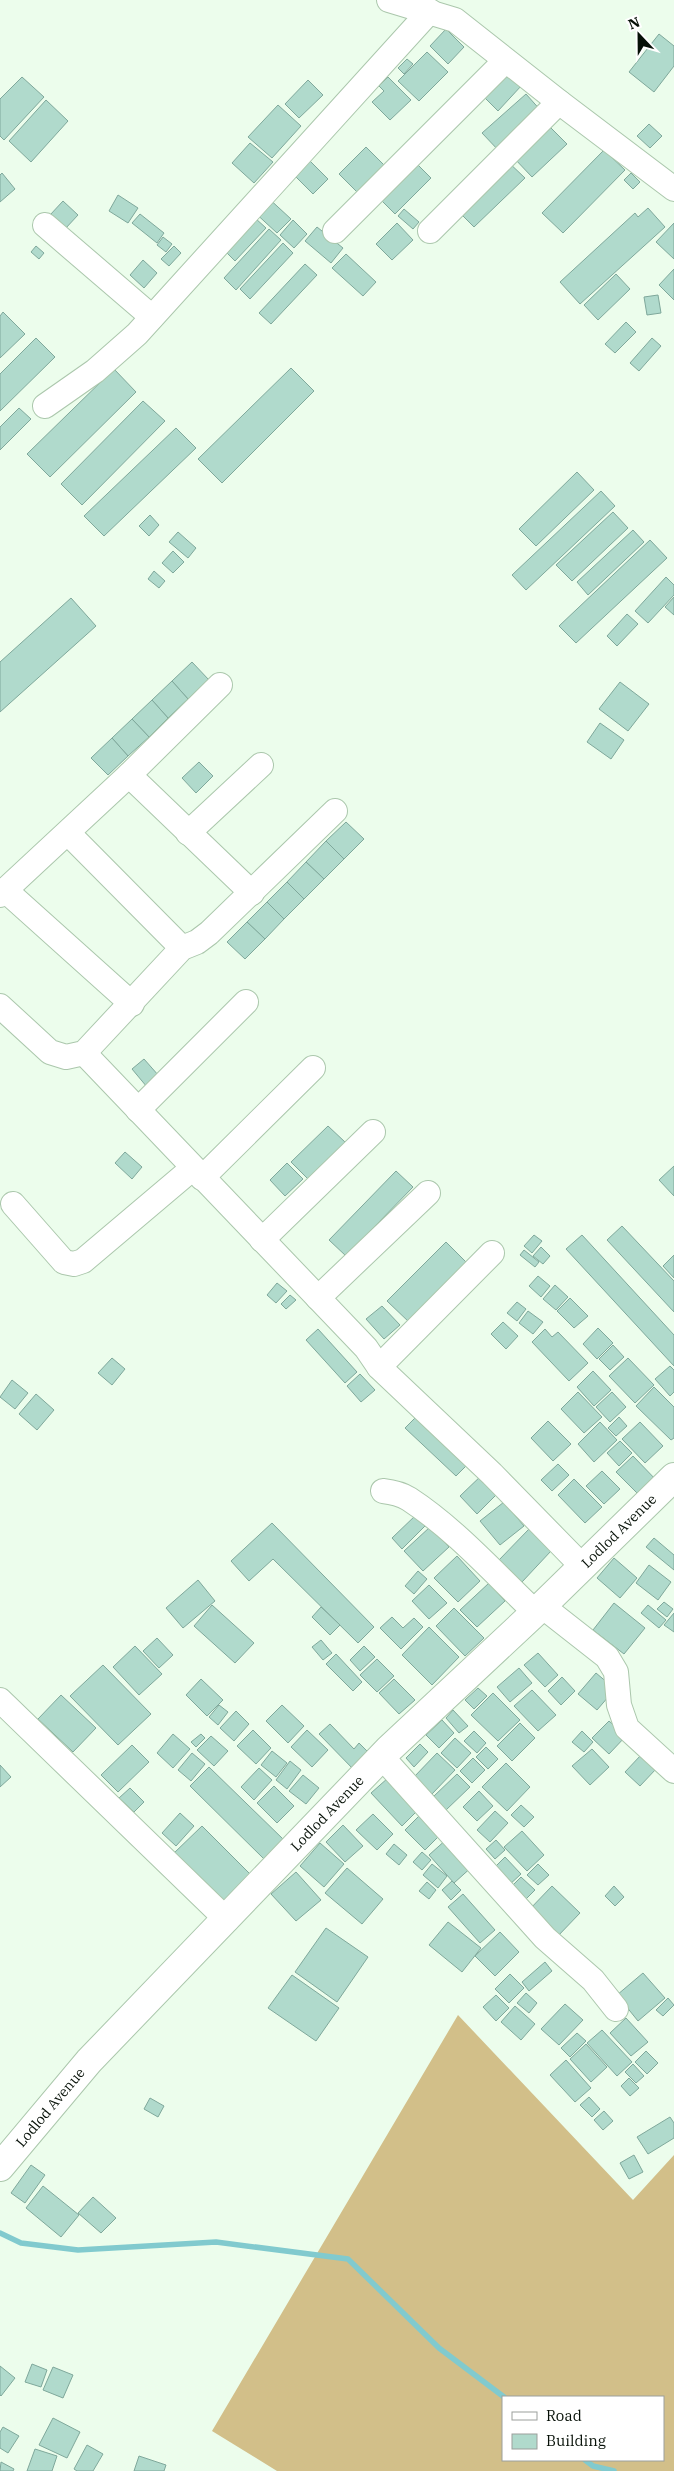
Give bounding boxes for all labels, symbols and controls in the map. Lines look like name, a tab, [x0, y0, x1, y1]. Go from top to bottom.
north arrow	[614, 10, 664, 60]
text: N	[626, 13, 643, 33]
street label: Lodlod Avenue	[577, 1490, 660, 1572]
street label: Lodlod Avenue	[287, 1772, 368, 1855]
street label: Lodlod Avenue	[12, 2064, 89, 2151]
legend	[502, 2396, 664, 2461]
text: Road	[546, 2406, 582, 2425]
text: Building	[546, 2431, 606, 2450]

